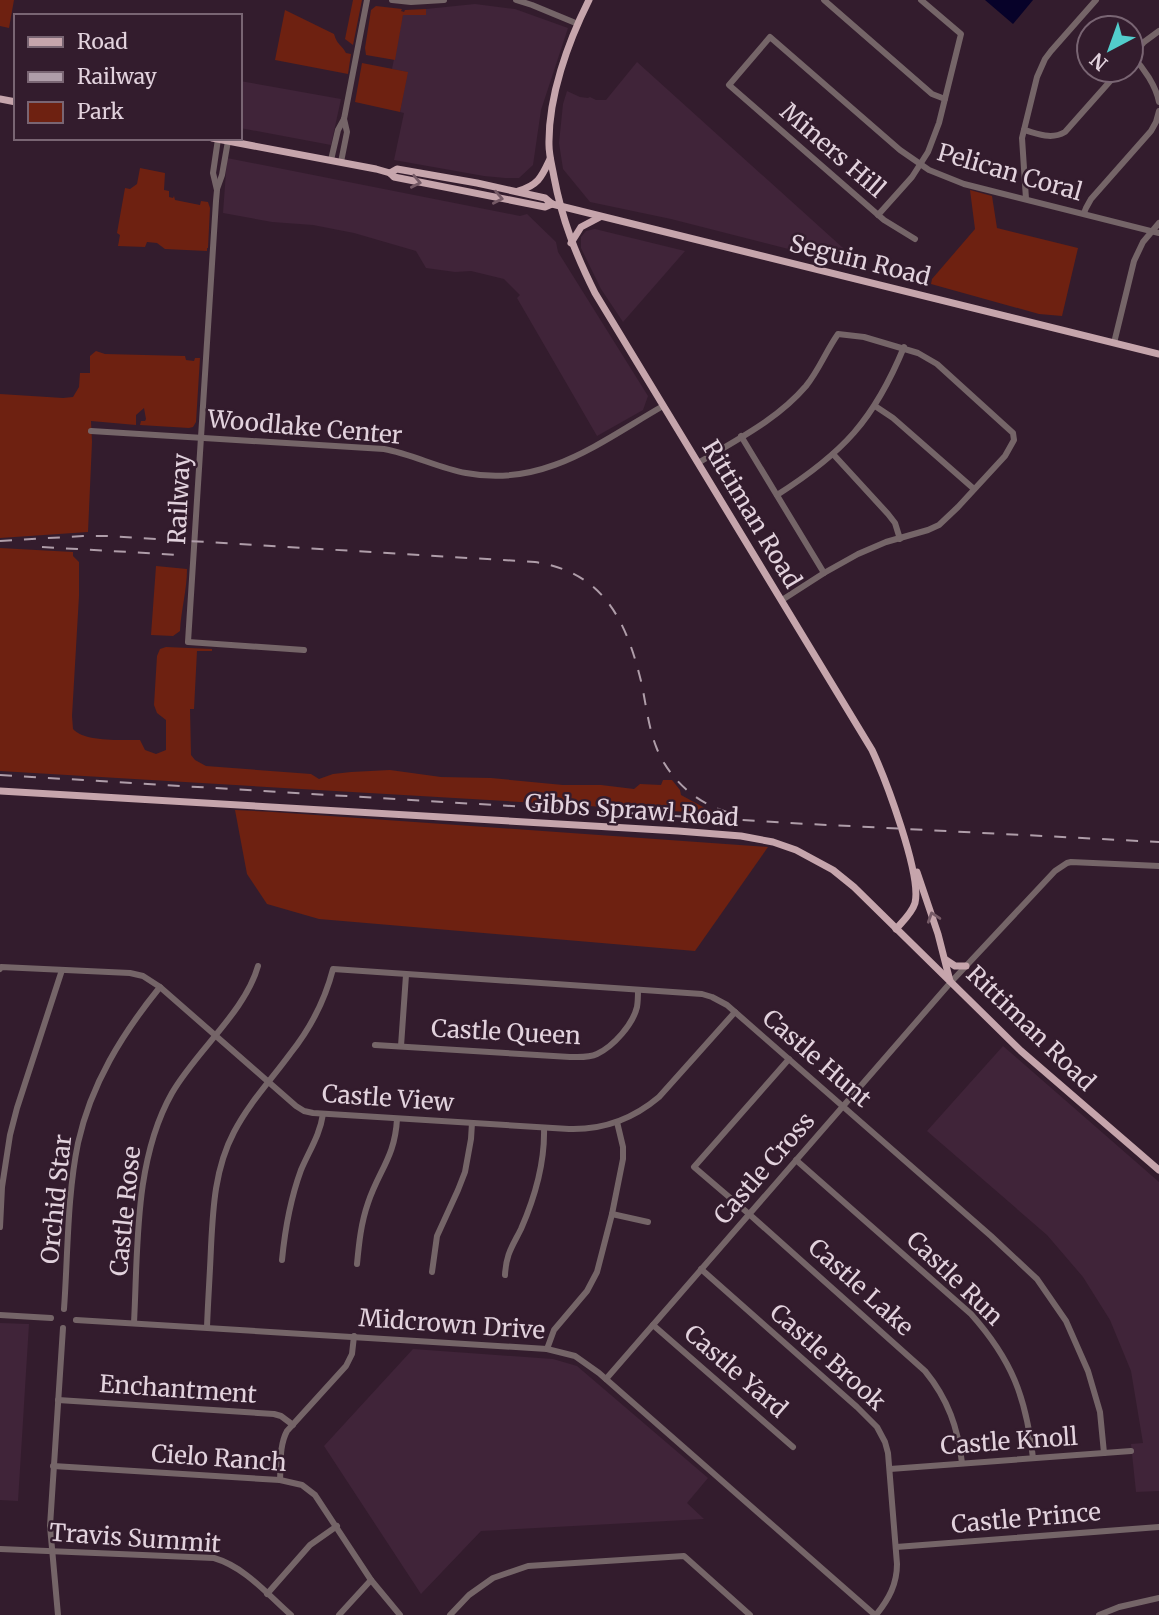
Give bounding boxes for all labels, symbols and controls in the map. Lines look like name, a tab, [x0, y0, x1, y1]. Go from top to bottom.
legend	[14, 14, 242, 140]
north arrow	[1075, 14, 1145, 84]
text: Road	[77, 28, 128, 55]
text: N	[1085, 48, 1112, 76]
text: Railway	[77, 63, 158, 90]
street label: Miners Hill	[774, 96, 892, 204]
text: Park	[77, 98, 124, 125]
street label: Pelican Coral	[934, 137, 1086, 207]
one-way arrow	[410, 173, 422, 188]
one-way arrow	[492, 189, 504, 204]
street label: Seguin Road	[786, 227, 934, 293]
street label: Woodlake Center	[205, 403, 404, 451]
street label: Rittiman Road	[696, 434, 808, 594]
street label: Railway	[161, 453, 197, 545]
street label: Gibbs Sprawl Road	[524, 787, 740, 833]
one-way arrow	[926, 911, 941, 923]
street label: Rittiman Road	[960, 959, 1102, 1097]
street label: Castle Hunt	[756, 1002, 878, 1114]
street label: Castle Queen	[430, 1013, 582, 1051]
street label: Castle View	[321, 1078, 456, 1118]
street label: Castle Cross	[707, 1106, 821, 1230]
street label: Orchid Star	[34, 1132, 78, 1265]
street label: Castle Rose	[103, 1145, 147, 1277]
street label: Castle Run	[900, 1224, 1010, 1332]
street label: Castle Lake	[802, 1232, 920, 1342]
street label: Castle Brook	[764, 1297, 893, 1418]
street label: Midcrown Drive	[358, 1302, 546, 1346]
street label: Castle Yard	[678, 1318, 794, 1424]
street label: Enchantment	[98, 1368, 258, 1410]
street label: Castle Knoll	[939, 1421, 1079, 1461]
street label: Cielo Ranch	[150, 1438, 288, 1478]
street label: Castle Prince	[950, 1496, 1102, 1540]
street label: Travis Summit	[48, 1517, 222, 1560]

